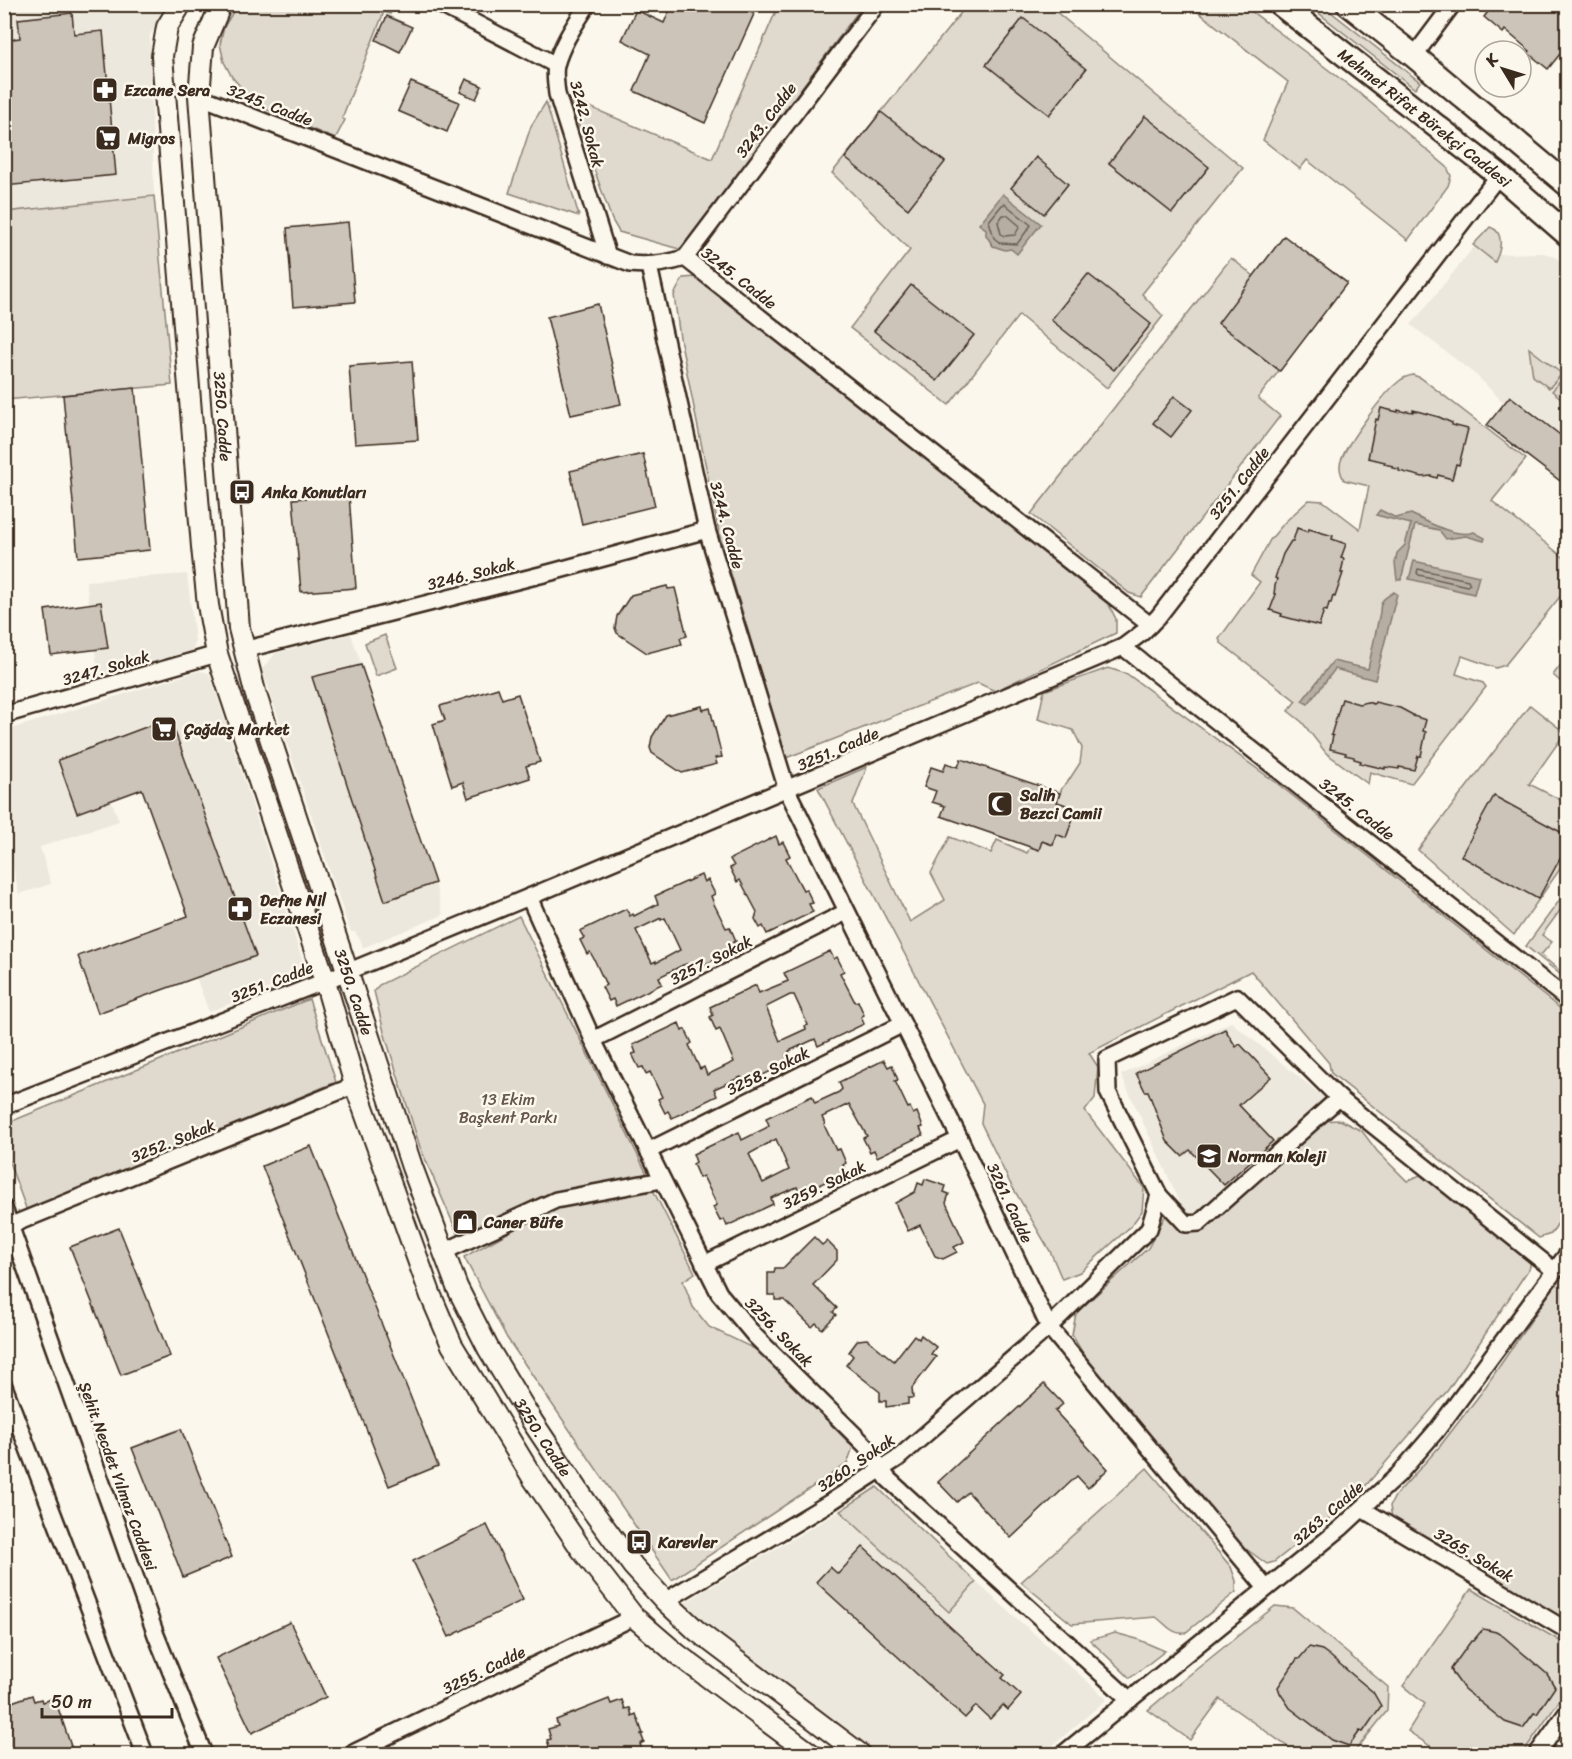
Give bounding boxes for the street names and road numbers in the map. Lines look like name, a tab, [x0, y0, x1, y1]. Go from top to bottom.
street label: Mehmet Rifat Börekçi Caddesi	[1332, 40, 1519, 195]
street label: 3245. Cadde	[223, 75, 317, 135]
street label: 3243. Cadde	[728, 76, 804, 164]
street label: 3242. Sokak	[561, 77, 613, 171]
street label: 3245. Cadde	[695, 239, 783, 317]
street label: 3250. Cadde	[205, 370, 241, 462]
street label: 3251. Cadde	[1201, 440, 1277, 526]
street label: 3244. Cadde	[701, 478, 753, 572]
street label: 3246. Sokak	[424, 549, 518, 599]
street label: 3247. Sokak	[59, 642, 153, 694]
street label: 3251. Cadde	[792, 719, 884, 779]
street label: 3245. Cadde	[1313, 770, 1401, 848]
street label: 3257. Sokak	[665, 927, 758, 993]
street label: 3250. Cadde	[326, 944, 382, 1039]
street label: 3251. Cadde	[226, 953, 318, 1011]
street label: 3258. Sokak	[721, 1038, 815, 1104]
street label: 3252. Sokak	[126, 1111, 220, 1171]
street label: 3259. Sokak	[777, 1152, 871, 1218]
street label: 3261. Cadde	[979, 1158, 1041, 1248]
street label: 3256. Sokak	[738, 1290, 821, 1374]
street label: Şehit Necdet Yılmaz Caddesi	[70, 1377, 166, 1575]
street label: 3250. Cadde	[506, 1392, 580, 1483]
street label: 3260. Sokak	[811, 1426, 902, 1500]
street label: 3263. Cadde	[1285, 1473, 1371, 1553]
street label: 3265. Sokak	[1428, 1520, 1520, 1591]
street label: 3255. Cadde	[437, 1637, 531, 1703]

